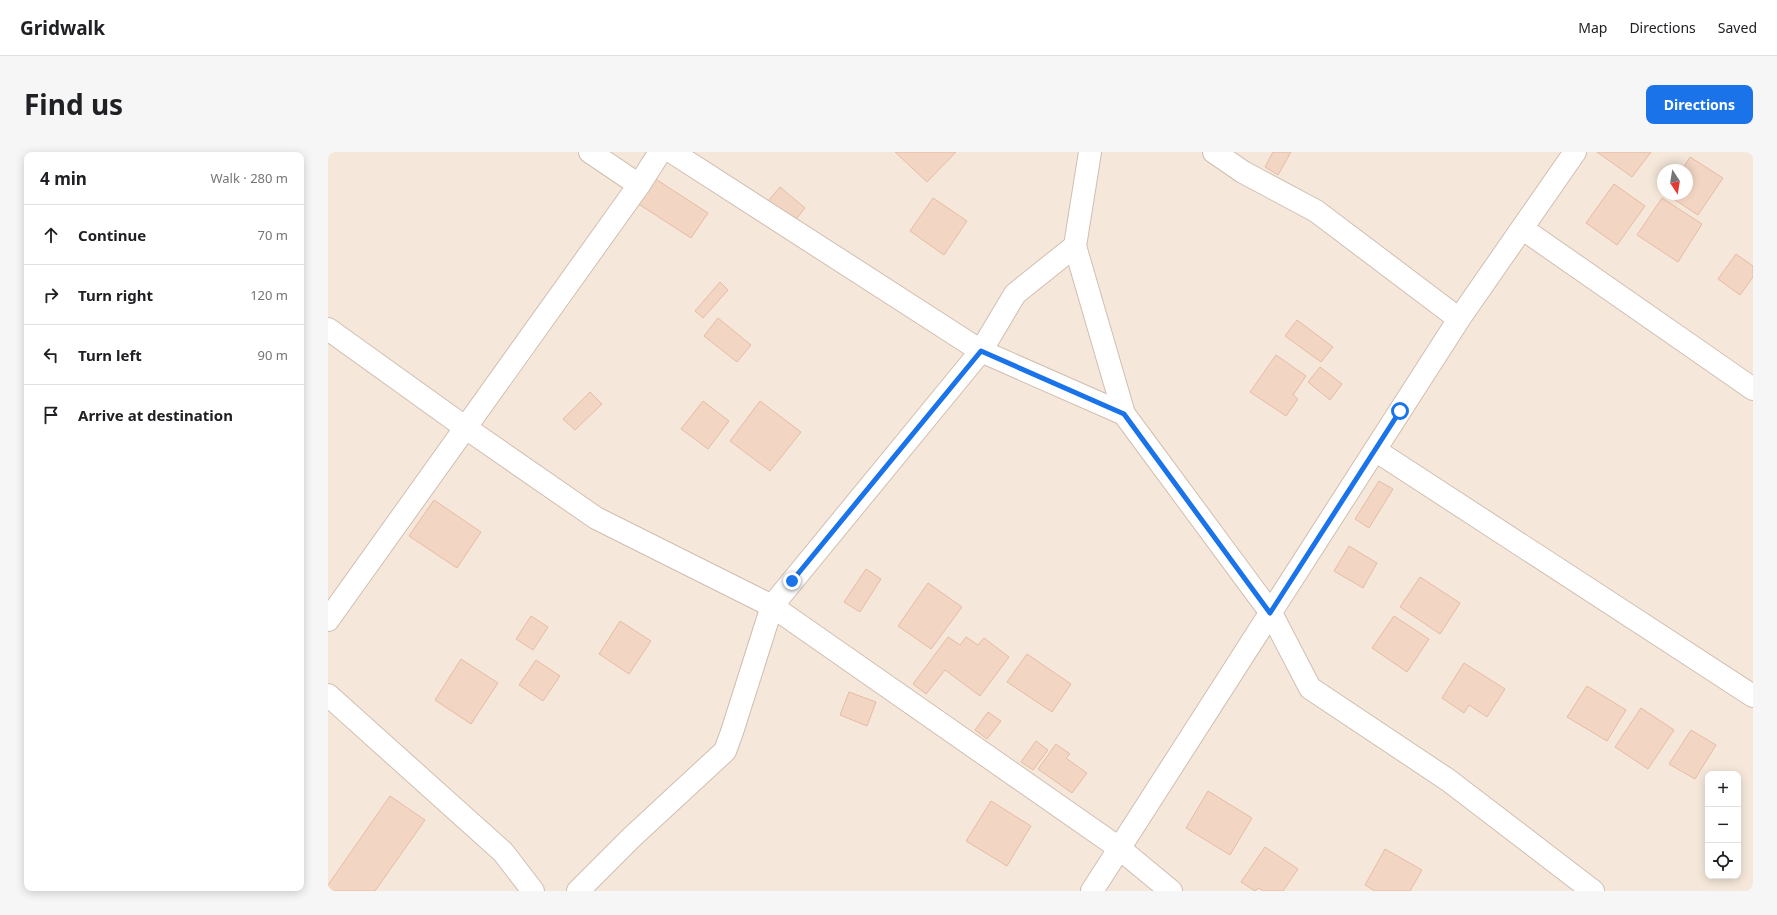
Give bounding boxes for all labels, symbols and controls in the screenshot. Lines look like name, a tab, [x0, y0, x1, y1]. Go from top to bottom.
text: Gridwalk	[20, 15, 105, 41]
text: Map	[1578, 18, 1607, 37]
text: Directions	[1629, 18, 1696, 37]
text: Saved	[1718, 18, 1757, 37]
text: Find us	[24, 85, 123, 123]
button: Directions	[1646, 85, 1753, 124]
north arrow	[1657, 164, 1693, 200]
text: 4 min	[40, 167, 87, 190]
text: Walk · 280 m	[210, 169, 288, 187]
icon: ahead	[40, 224, 62, 246]
text: Continue	[78, 225, 146, 245]
text: 70 m	[258, 226, 288, 244]
icon: right	[40, 284, 62, 306]
text: Turn right	[78, 285, 153, 305]
text: 120 m	[250, 286, 288, 304]
icon: left	[40, 344, 62, 366]
text: Turn left	[78, 345, 142, 365]
text: 90 m	[258, 346, 288, 364]
route start	[1391, 402, 1409, 420]
icon: arrive	[40, 404, 62, 426]
text: Arrive at destination	[78, 405, 233, 425]
route end	[783, 572, 801, 590]
map controls	[1705, 771, 1741, 879]
button: +	[1705, 771, 1741, 807]
button: −	[1705, 807, 1741, 843]
button: locate	[1705, 843, 1741, 879]

